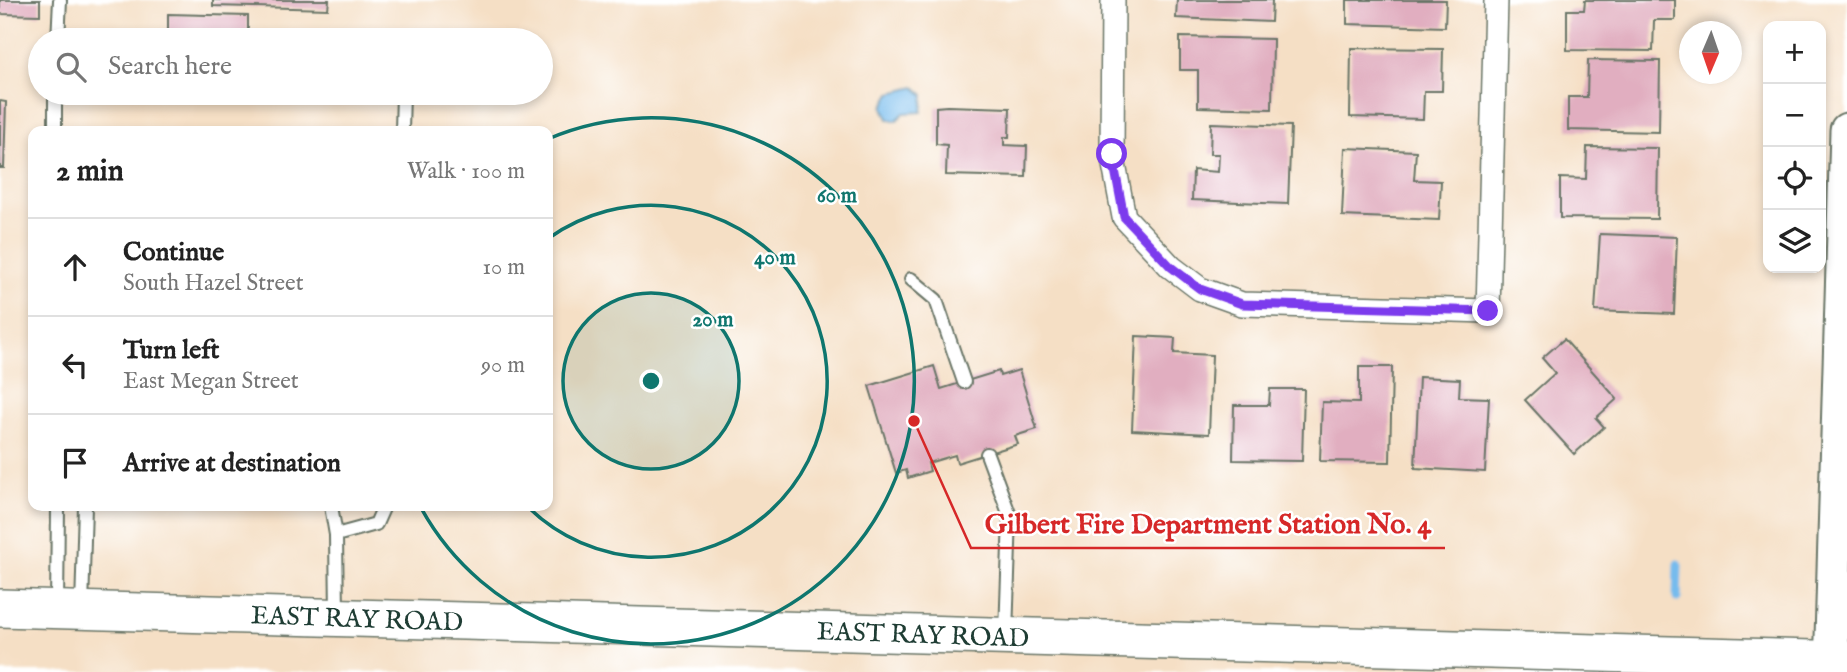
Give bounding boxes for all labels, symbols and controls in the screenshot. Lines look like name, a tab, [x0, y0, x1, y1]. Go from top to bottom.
north arrow	[1679, 21, 1742, 84]
map controls	[1763, 21, 1826, 273]
button: +	[1763, 21, 1826, 84]
search box	[28, 28, 553, 105]
icon: search	[52, 48, 90, 86]
text: Search here	[108, 50, 232, 83]
button: −	[1763, 84, 1826, 147]
route start	[1096, 138, 1127, 169]
button: locate	[1763, 147, 1826, 210]
text: 2 min	[56, 153, 124, 191]
text: Walk · 100 m	[407, 157, 525, 186]
text: 60 m	[817, 183, 858, 210]
button: layers	[1763, 210, 1826, 273]
text: Continue	[123, 236, 224, 269]
text: 40 m	[754, 245, 796, 272]
icon: ahead	[56, 248, 94, 286]
text: 10 m	[482, 253, 525, 282]
text: South Hazel Street	[123, 269, 304, 298]
route end	[1472, 295, 1503, 326]
text: 20 m	[693, 307, 734, 334]
text: Turn left	[123, 334, 220, 367]
icon: left	[56, 346, 94, 384]
text: 90 m	[481, 351, 525, 380]
text: East Megan Street	[123, 367, 299, 396]
centre of rings	[639, 369, 663, 393]
icon: arrive	[56, 444, 94, 482]
text: Arrive at destination	[123, 447, 341, 480]
callout: Gilbert Fire Department Station No. 4	[971, 499, 1445, 548]
text: Gilbert Fire Department Station No. 4	[985, 508, 1432, 543]
street label: EAST RAY ROAD	[250, 599, 464, 640]
street label: EAST RAY ROAD	[816, 615, 1030, 656]

